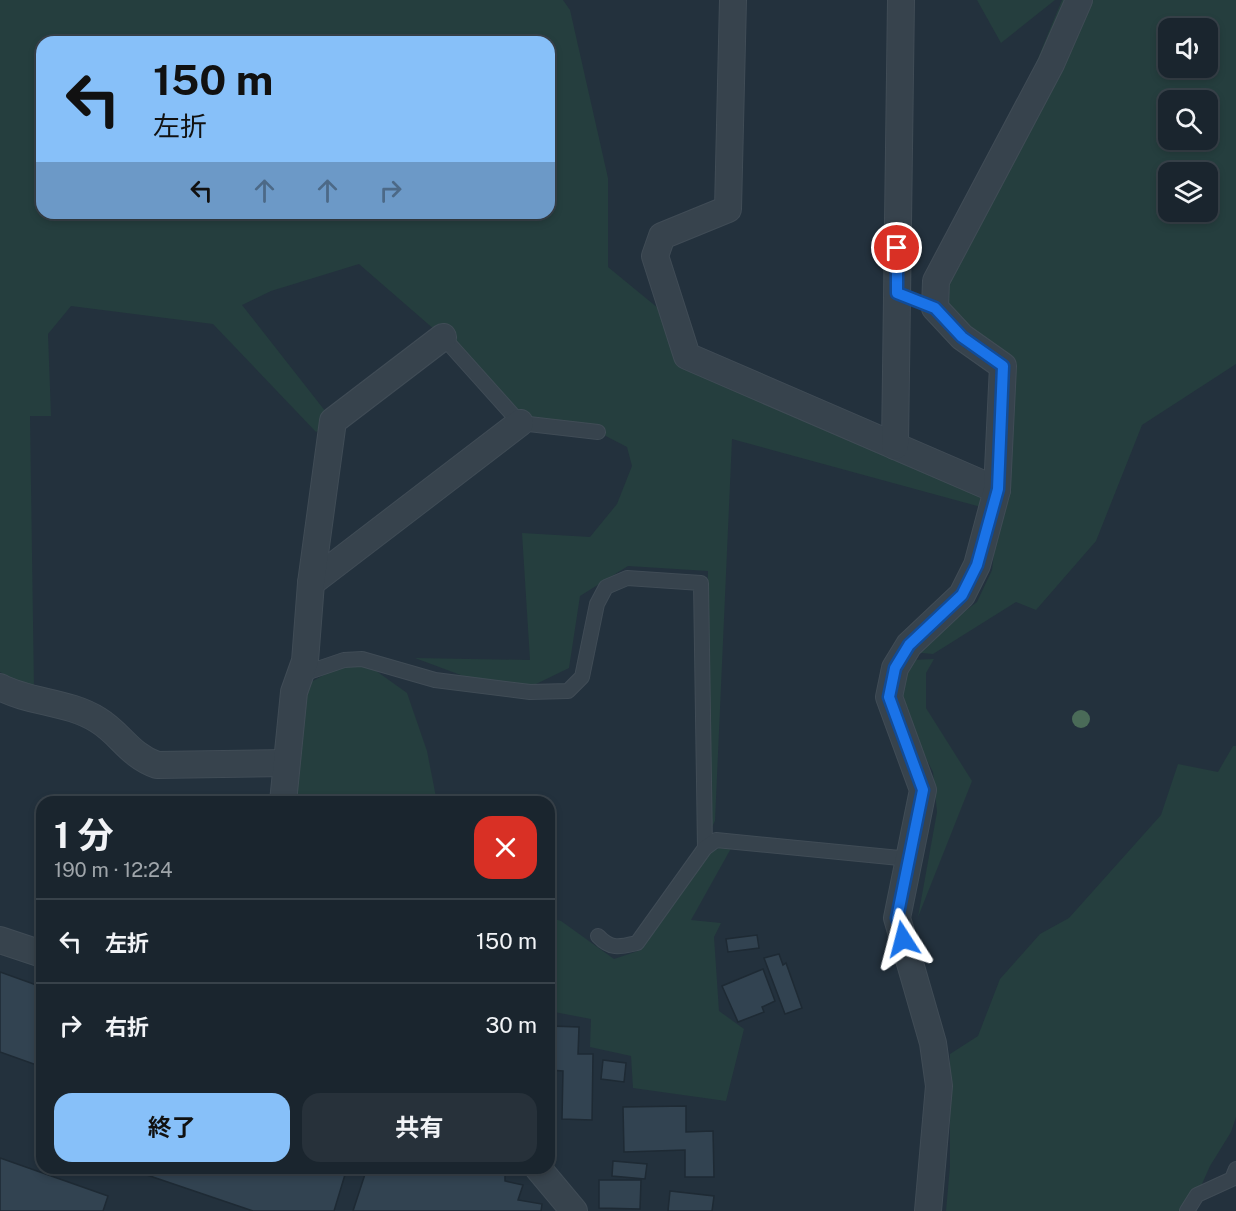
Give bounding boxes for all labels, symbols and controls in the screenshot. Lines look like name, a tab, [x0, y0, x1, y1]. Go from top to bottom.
map controls	[1158, 18, 1218, 222]
button: sound	[1158, 18, 1218, 78]
text: 150 m	[153, 55, 273, 104]
icon: left	[54, 60, 132, 138]
button: search	[1158, 90, 1218, 150]
text: 左折	[153, 110, 207, 142]
button: layers	[1158, 162, 1218, 222]
icon: left	[185, 174, 218, 207]
icon: ahead	[248, 174, 281, 207]
icon: ahead	[311, 174, 344, 207]
icon: right	[374, 174, 407, 207]
pin	[871, 222, 922, 273]
icon: arrive	[880, 231, 913, 264]
text: 1 分	[54, 814, 114, 856]
button: close	[474, 816, 537, 879]
text: 190 m · 12:24	[54, 858, 173, 882]
position arrow	[871, 907, 935, 971]
icon: left	[54, 925, 87, 958]
text: 150 m	[476, 928, 537, 954]
text: 左折	[105, 930, 149, 956]
icon: right	[54, 1009, 87, 1042]
text: 30 m	[485, 1012, 537, 1038]
text: 右折	[105, 1014, 149, 1040]
button: 終了	[54, 1093, 290, 1162]
button: 共有	[302, 1093, 537, 1162]

